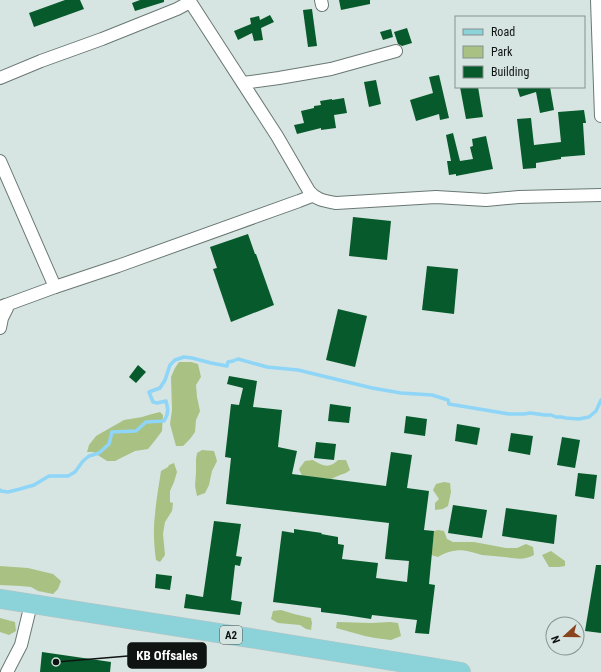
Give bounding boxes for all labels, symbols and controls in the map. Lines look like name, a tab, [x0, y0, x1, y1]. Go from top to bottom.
legend	[455, 16, 585, 88]
text: Road	[491, 25, 515, 39]
text: Park	[491, 45, 513, 59]
text: Building	[491, 65, 529, 79]
north arrow	[545, 616, 585, 656]
road number: A2	[220, 626, 242, 644]
text: N	[549, 634, 563, 645]
callout: KB Offsales	[128, 643, 206, 668]
text: KB Offsales	[136, 648, 198, 663]

